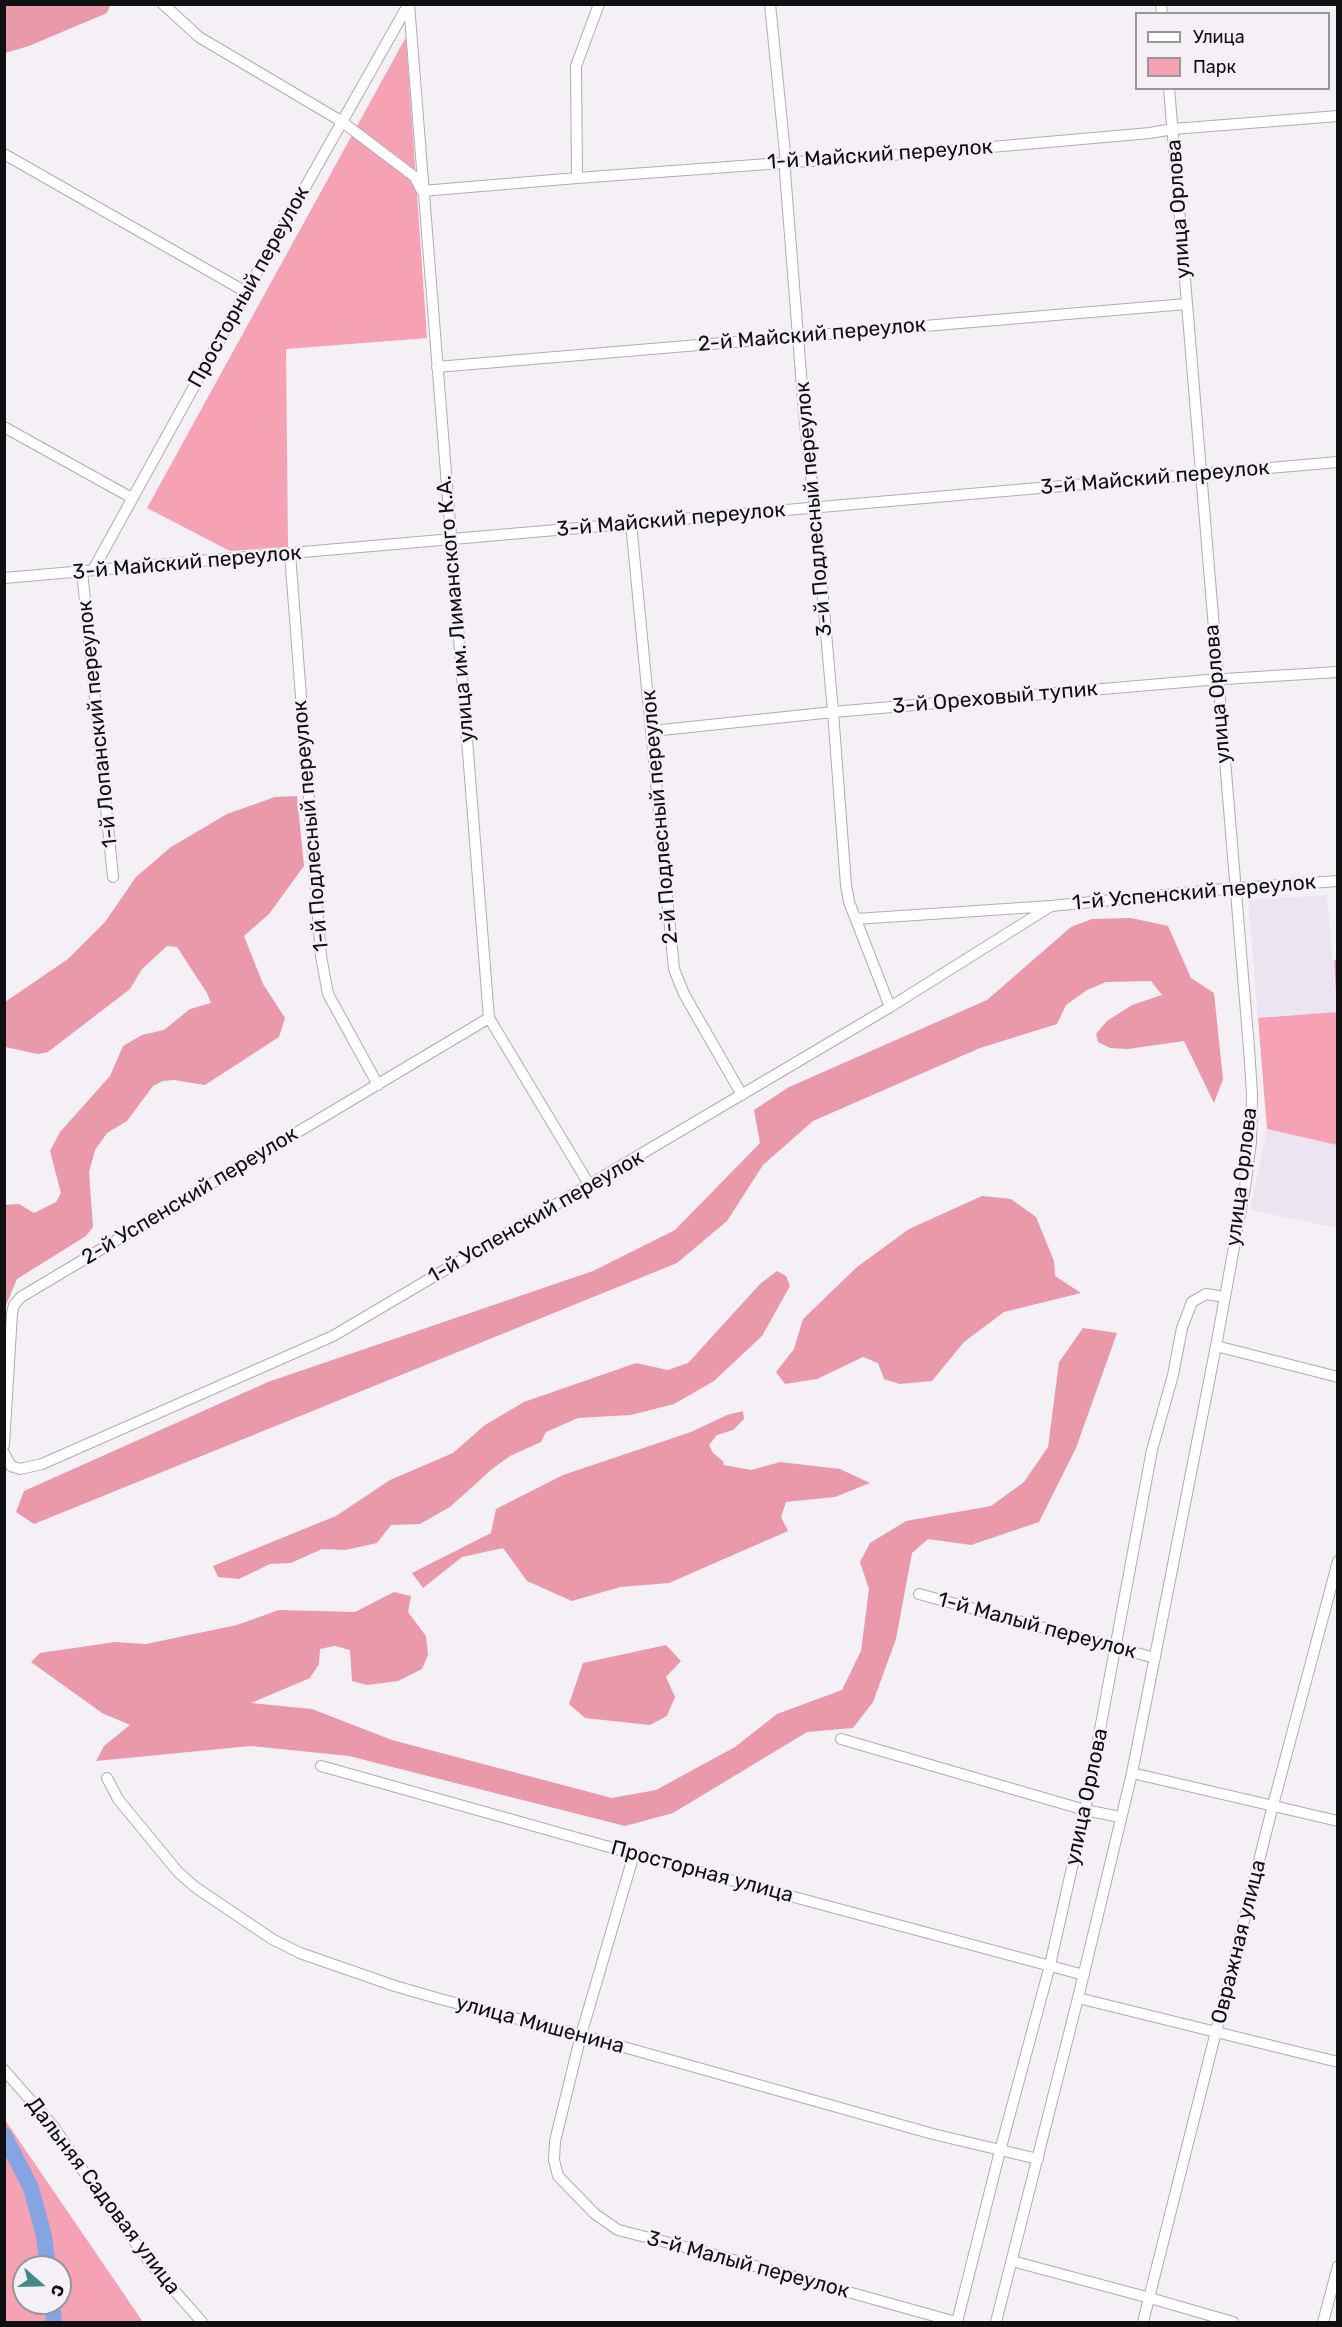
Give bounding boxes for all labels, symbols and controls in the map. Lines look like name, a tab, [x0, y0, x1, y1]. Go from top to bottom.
legend	[1135, 12, 1330, 90]
text: Улица	[1193, 26, 1245, 48]
text: Парк	[1193, 56, 1236, 78]
street label: 1-й Майский переулок	[766, 135, 994, 175]
street label: улица Орлова	[1162, 138, 1196, 280]
street label: Просторный переулок	[183, 182, 315, 392]
street label: 2-й Майский переулок	[697, 312, 927, 358]
street label: 3-й Подлесный переулок	[790, 380, 838, 638]
street label: 3-й Майский переулок	[1039, 455, 1271, 501]
street label: улица им. Лиманского К.А.	[432, 474, 480, 744]
street label: 3-й Майский переулок	[555, 497, 787, 543]
street label: 3-й Майский переулок	[71, 540, 303, 586]
street label: 1-й Лопанский переулок	[72, 599, 124, 849]
street label: улица Орлова	[1199, 623, 1237, 765]
street label: 3-й Ореховый тупик	[891, 676, 1099, 720]
street label: 2-й Подлесный переулок	[636, 689, 684, 945]
street label: 1-й Подлесный переулок	[287, 699, 335, 953]
street label: 1-й Успенский переулок	[1071, 870, 1317, 916]
street label: улица Орлова	[1221, 1106, 1263, 1248]
street label: 2-й Успенский переулок	[77, 1121, 303, 1271]
street label: 1-й Успенский переулок	[424, 1145, 648, 1289]
street label: 1-й Малый переулок	[935, 1587, 1139, 1665]
street label: улица Орлова	[1060, 1726, 1114, 1868]
street label: Просторная улица	[608, 1836, 796, 1908]
street label: Овражная улица	[1206, 1857, 1272, 2027]
street label: улица Мишенина	[453, 1990, 627, 2060]
street label: Дальняя Садовая улица	[21, 2092, 185, 2300]
street label: 3-й Малый переулок	[644, 2226, 852, 2304]
north arrow	[12, 2255, 72, 2315]

